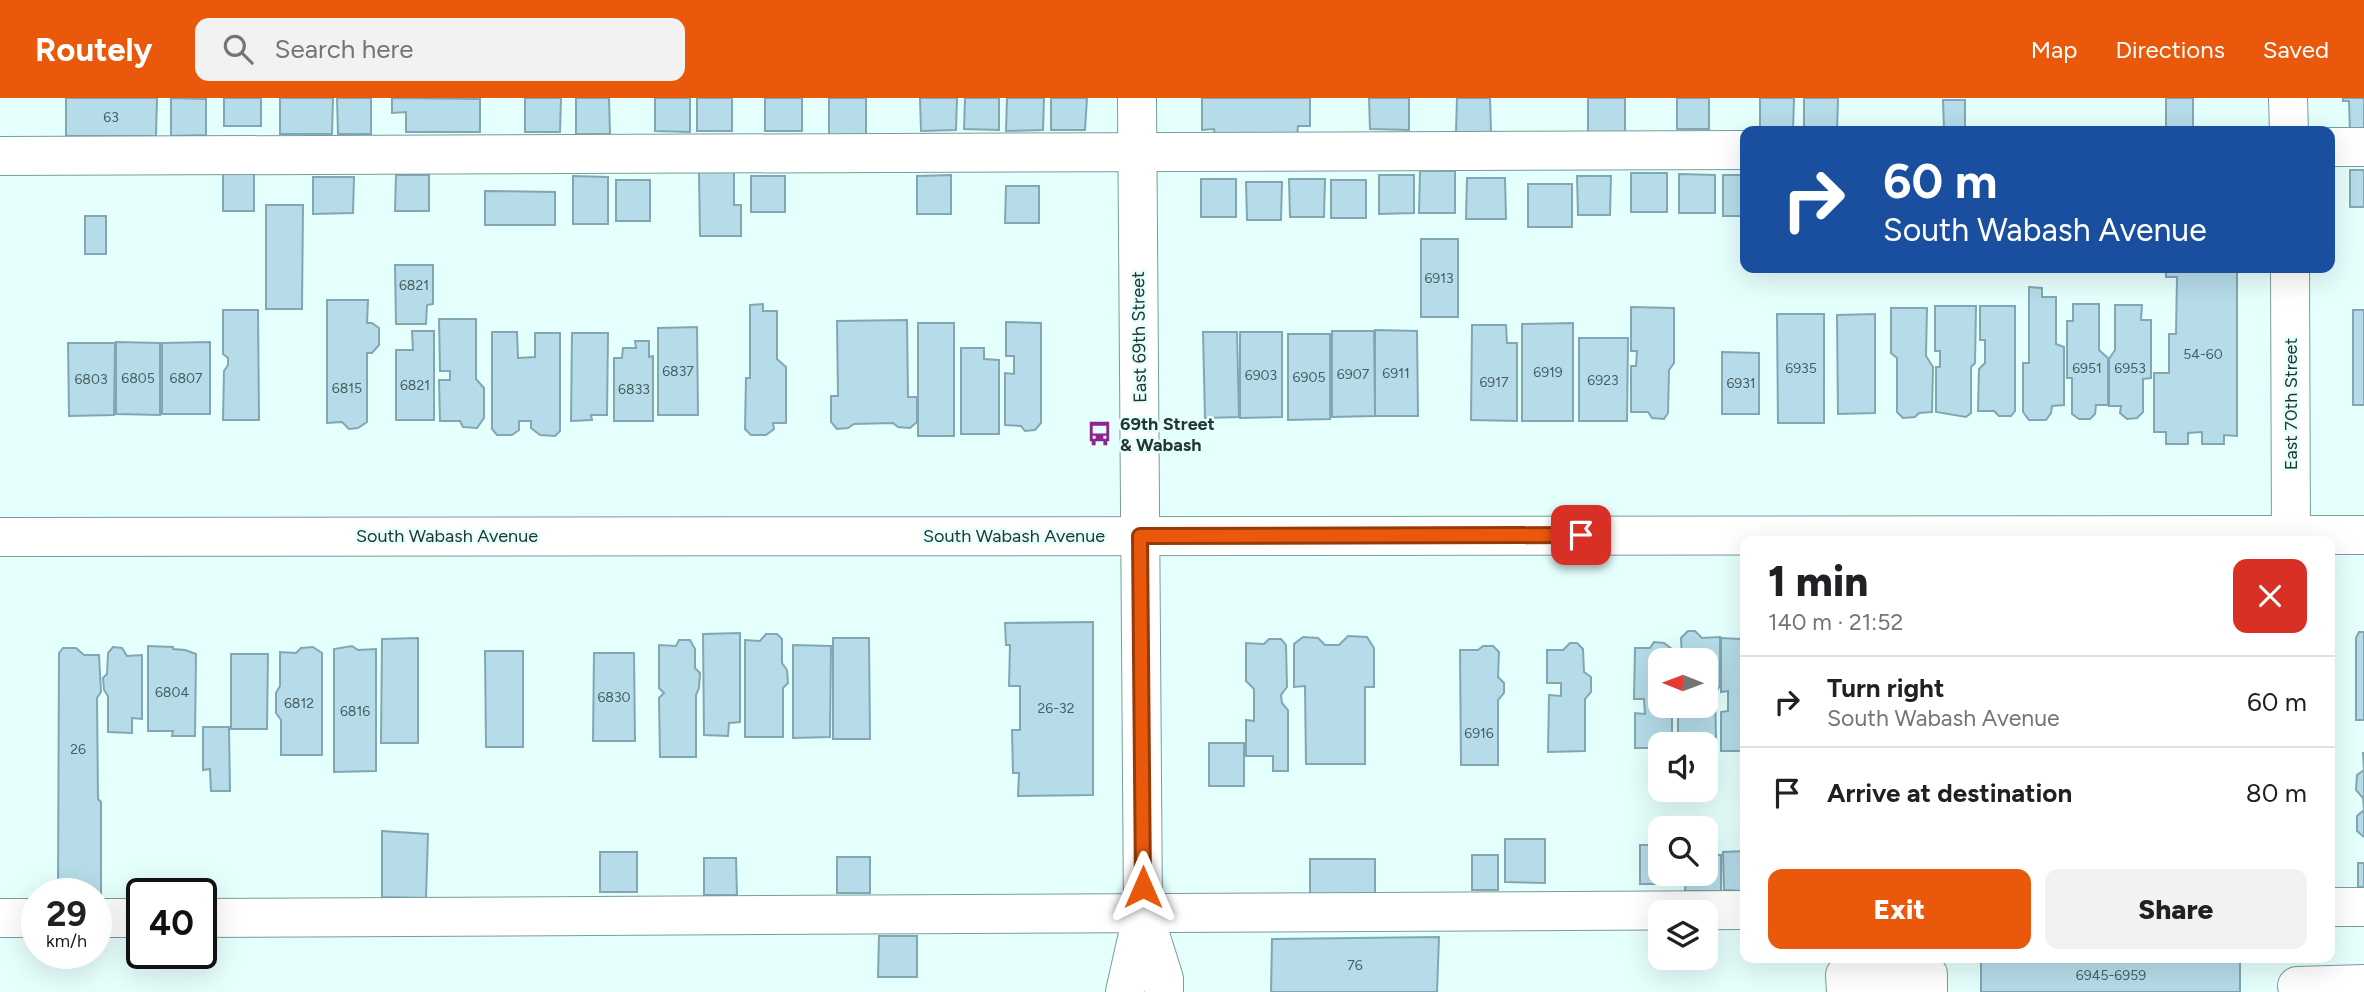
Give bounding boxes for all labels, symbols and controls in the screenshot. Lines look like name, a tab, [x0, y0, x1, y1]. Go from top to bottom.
search box	[195, 18, 685, 81]
text: Routely	[35, 30, 153, 69]
icon: search	[219, 30, 257, 68]
text: Search here	[275, 33, 414, 65]
text: Map	[2031, 35, 2077, 64]
text: Directions	[2115, 35, 2225, 64]
text: Saved	[2263, 35, 2329, 64]
house number: 63	[103, 109, 119, 126]
text: 60 m	[1883, 151, 1998, 210]
icon: right	[1768, 154, 1859, 245]
text: South Wabash Avenue	[1883, 211, 2207, 249]
house number: 6913	[1424, 270, 1454, 287]
street label: East 69th Street	[1127, 271, 1151, 403]
house number: 6821	[399, 277, 429, 294]
street label: East 70th Street	[2280, 338, 2302, 470]
house number: 54-60	[2183, 346, 2223, 363]
house number: 6935	[1785, 360, 1817, 377]
house number: 6951	[2072, 360, 2102, 377]
house number: 6953	[2114, 360, 2146, 377]
house number: 6837	[662, 363, 694, 380]
house number: 6919	[1533, 364, 1563, 381]
house number: 6911	[1382, 365, 1410, 382]
house number: 6907	[1337, 366, 1370, 383]
house number: 6903	[1245, 367, 1277, 384]
house number: 6905	[1293, 369, 1325, 386]
house number: 6805	[121, 370, 155, 387]
house number: 6807	[169, 370, 203, 387]
house number: 6803	[74, 371, 108, 388]
house number: 6923	[1587, 372, 1619, 389]
house number: 6917	[1479, 374, 1509, 391]
house number: 6931	[1726, 375, 1756, 392]
house number: 6821	[400, 377, 430, 394]
house number: 6815	[332, 380, 362, 397]
house number: 6833	[618, 381, 650, 398]
place label: 69th Street & Wabash	[1120, 413, 1215, 456]
bus stop icon: 69th Street & Wabash	[1086, 420, 1114, 448]
pin	[1551, 505, 1611, 565]
icon: arrive	[1562, 516, 1600, 554]
street label: South Wabash Avenue	[356, 525, 538, 547]
street label: South Wabash Avenue	[923, 525, 1105, 547]
text: 1 min	[1768, 556, 1868, 607]
button: close	[2233, 559, 2307, 633]
text: 140 m · 21:52	[1768, 608, 1903, 636]
north arrow	[1648, 648, 1718, 718]
map controls	[1648, 648, 1718, 970]
text: Turn right	[1827, 672, 1944, 704]
icon: right	[1768, 683, 1806, 721]
house number: 6804	[155, 684, 189, 701]
text: 60 m	[2247, 686, 2307, 718]
house number: 6830	[597, 689, 631, 706]
house number: 6812	[284, 695, 314, 712]
house number: 26-32	[1037, 700, 1075, 717]
house number: 6816	[340, 703, 370, 720]
text: South Wabash Avenue	[1827, 704, 2060, 732]
house number: 6916	[1464, 725, 1494, 742]
button: sound	[1648, 732, 1718, 802]
house number: 26	[70, 741, 86, 758]
icon: arrive	[1768, 774, 1806, 812]
text: Arrive at destination	[1827, 777, 2072, 809]
text: 80 m	[2246, 777, 2307, 809]
button: search	[1648, 816, 1718, 886]
position arrow	[1106, 850, 1180, 924]
button: Exit	[1768, 869, 2031, 949]
button: Share	[2045, 869, 2307, 949]
speed limit sign: 40	[126, 878, 217, 969]
text: 29	[46, 893, 87, 935]
button: layers	[1648, 900, 1718, 970]
text: km/h	[46, 930, 87, 952]
house number: 76	[1347, 957, 1363, 974]
house number: 6945-6959	[2076, 967, 2146, 984]

